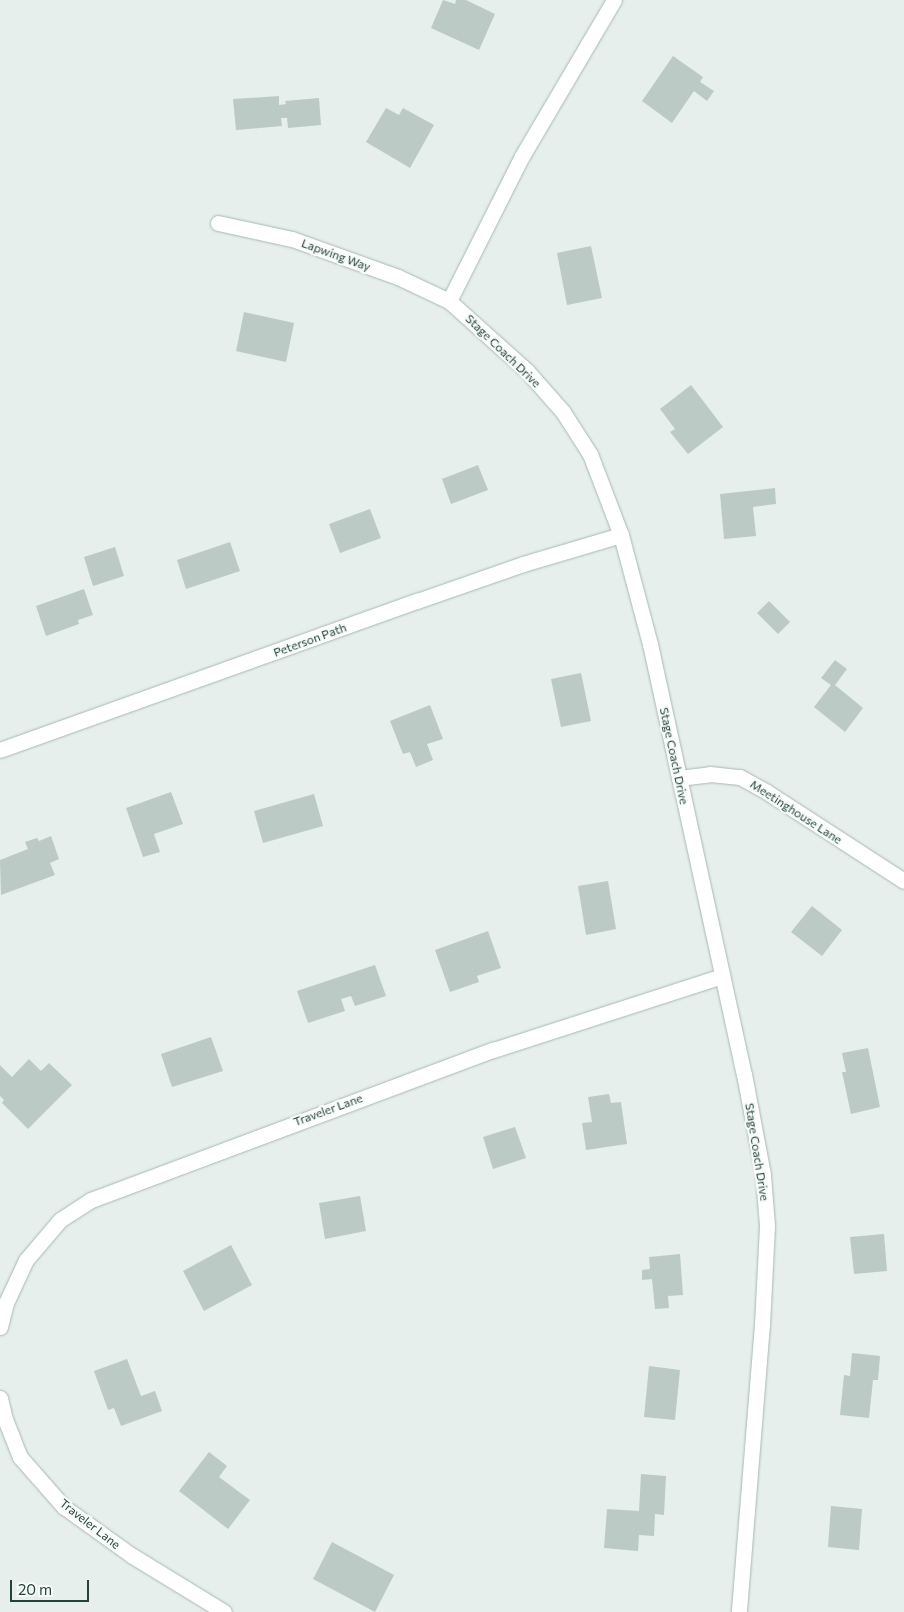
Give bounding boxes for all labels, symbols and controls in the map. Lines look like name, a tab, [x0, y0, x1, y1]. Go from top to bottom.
street label: Lapwing Way	[300, 236, 372, 274]
street label: Stage Coach Drive	[462, 311, 544, 391]
street label: Peterson Path	[271, 620, 349, 660]
street label: Stage Coach Drive	[657, 706, 691, 806]
street label: Meetinghouse Lane	[747, 777, 845, 847]
street label: Traveler Lane	[291, 1091, 365, 1129]
street label: Stage Coach Drive	[742, 1102, 772, 1202]
street label: Traveler Lane	[57, 1496, 123, 1552]
scale bar	[12, 1570, 91, 1602]
text: 20 m	[18, 1580, 52, 1598]

